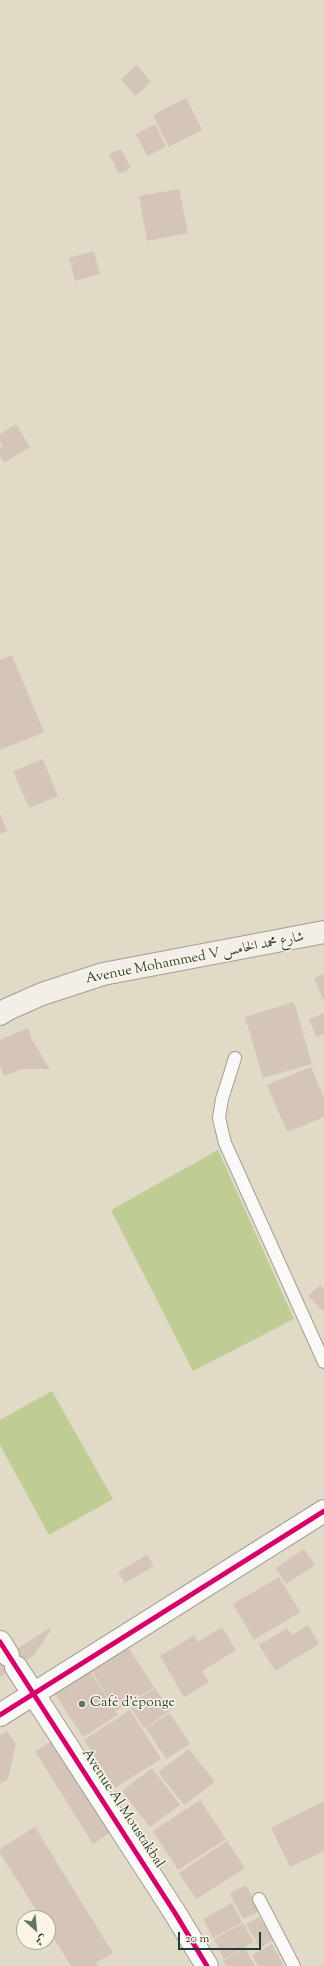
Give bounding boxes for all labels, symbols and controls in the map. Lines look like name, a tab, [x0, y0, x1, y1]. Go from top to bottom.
street label: Avenue Mohammed V شارع محمد الخامس	[84, 930, 306, 988]
place label: Café d'éponge	[90, 1696, 175, 1712]
marker: Café d'éponge	[77, 1699, 87, 1709]
street label: Avenue Al Moustakbal	[77, 1746, 167, 1872]
north arrow	[16, 1910, 56, 1950]
scale bar	[180, 1924, 263, 1950]
text: ش	[33, 1930, 49, 1949]
text: 20 m	[185, 1930, 209, 1948]

